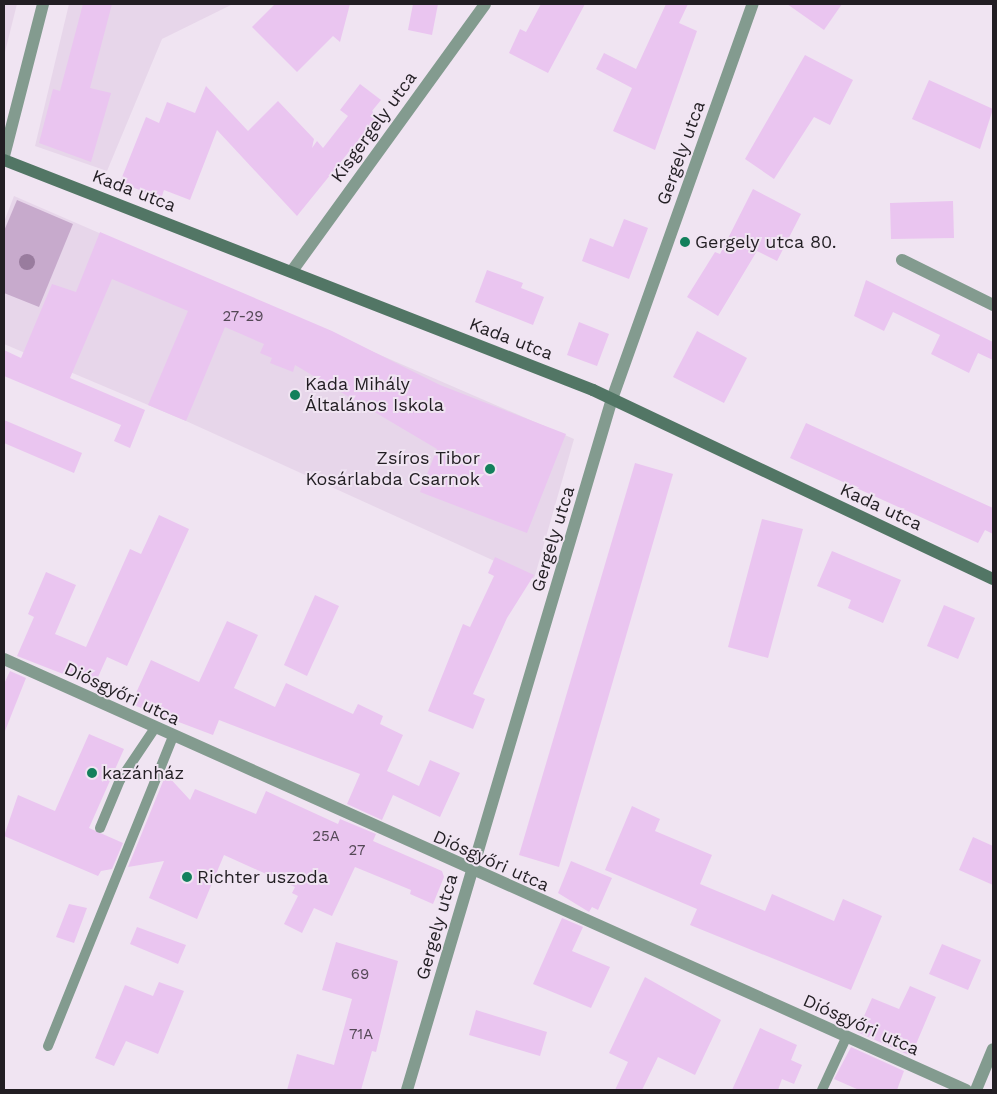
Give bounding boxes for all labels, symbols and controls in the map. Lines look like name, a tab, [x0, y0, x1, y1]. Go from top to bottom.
street label: Kisgergely utca	[326, 67, 422, 187]
street label: Gergely utca	[652, 98, 710, 208]
street label: Kada utca	[89, 165, 179, 217]
place label: Gergely utca 80.	[695, 231, 837, 253]
marker: Gergely utca 80.	[679, 236, 691, 248]
house number: 27-29	[222, 308, 264, 326]
street label: Kada utca	[466, 313, 556, 365]
place label: Kada Mihály Általános Iskola	[305, 374, 444, 416]
marker: Kada Mihály Általános Iskola	[289, 389, 301, 401]
place label: Zsíros Tibor Kosárlabda Csarnok	[305, 448, 480, 490]
marker: Zsíros Tibor Kosárlabda Csarnok	[484, 463, 496, 475]
street label: Kada utca	[836, 479, 926, 535]
street label: Gergely utca	[527, 483, 579, 595]
street label: Diósgyőri utca	[61, 658, 183, 730]
place label: kazánház	[102, 762, 184, 784]
marker: kazánház	[86, 767, 98, 779]
street label: Diósgyőri utca	[430, 826, 552, 896]
house number: 25A	[312, 828, 340, 846]
house number: 27	[349, 842, 365, 860]
place label: Richter uszoda	[197, 866, 329, 888]
marker: Richter uszoda	[181, 871, 193, 883]
street label: Gergely utca	[412, 871, 462, 983]
house number: 69	[351, 966, 369, 984]
street label: Diósgyőri utca	[800, 990, 922, 1060]
house number: 71A	[349, 1026, 373, 1044]

